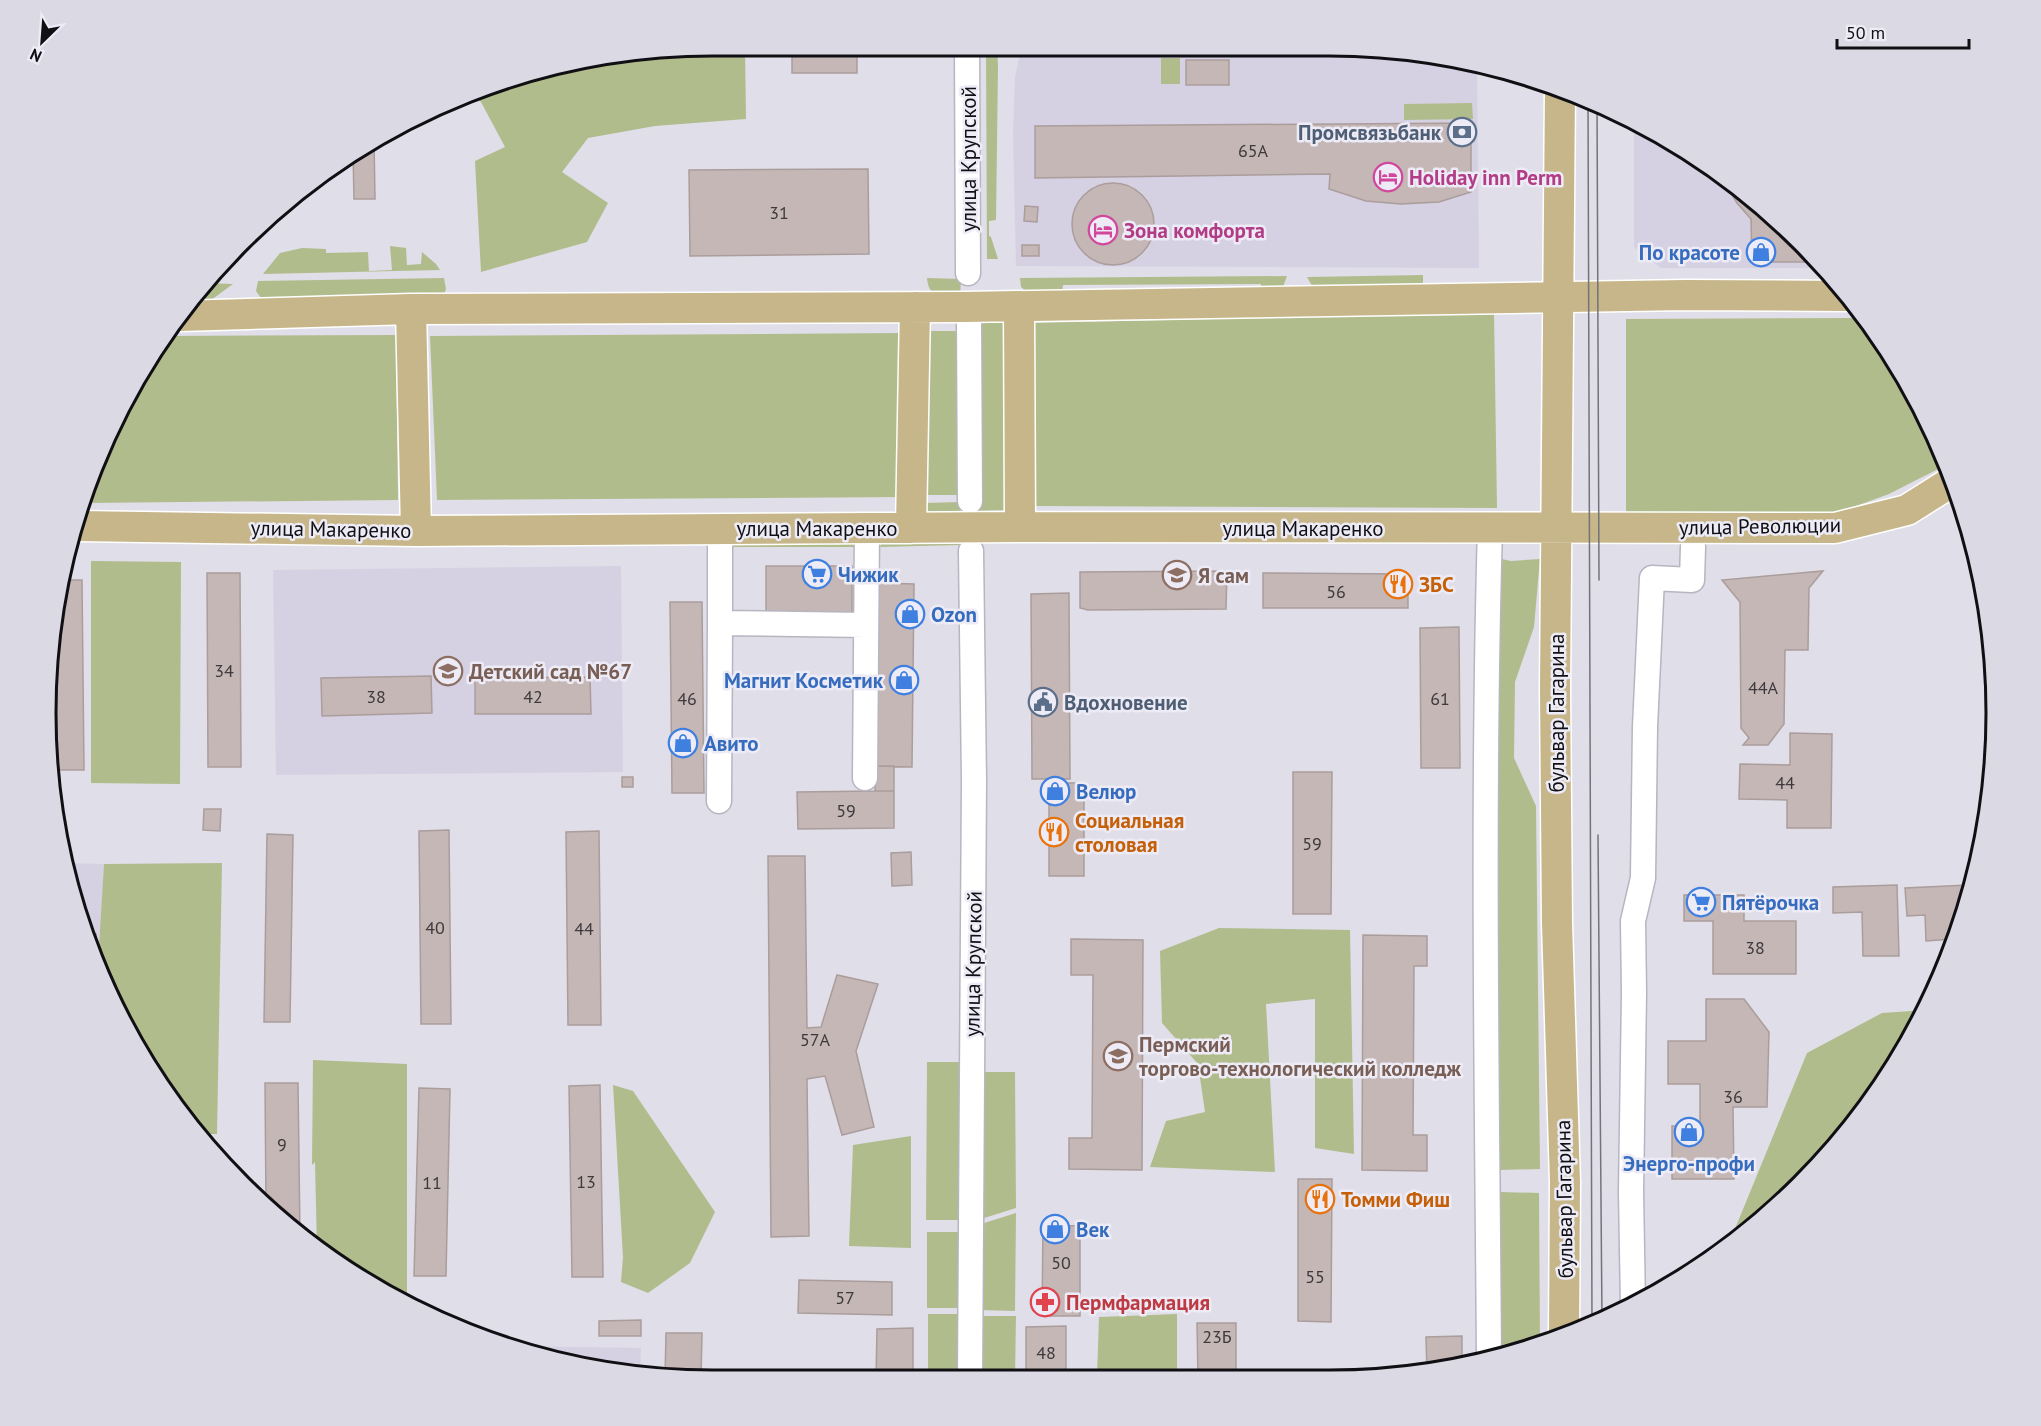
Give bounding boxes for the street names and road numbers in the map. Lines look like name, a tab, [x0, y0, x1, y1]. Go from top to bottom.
street label: улица Крупской	[955, 86, 982, 232]
street label: улица Революции	[1679, 511, 1841, 541]
street label: улица Макаренко	[250, 514, 412, 544]
street label: улица Макаренко	[737, 515, 897, 542]
street label: улица Макаренко	[1223, 515, 1383, 542]
street label: бульвар Гагарина	[1543, 634, 1570, 792]
street label: улица Крупской	[958, 891, 988, 1037]
street label: бульвар Гагарина	[1549, 1119, 1579, 1279]

